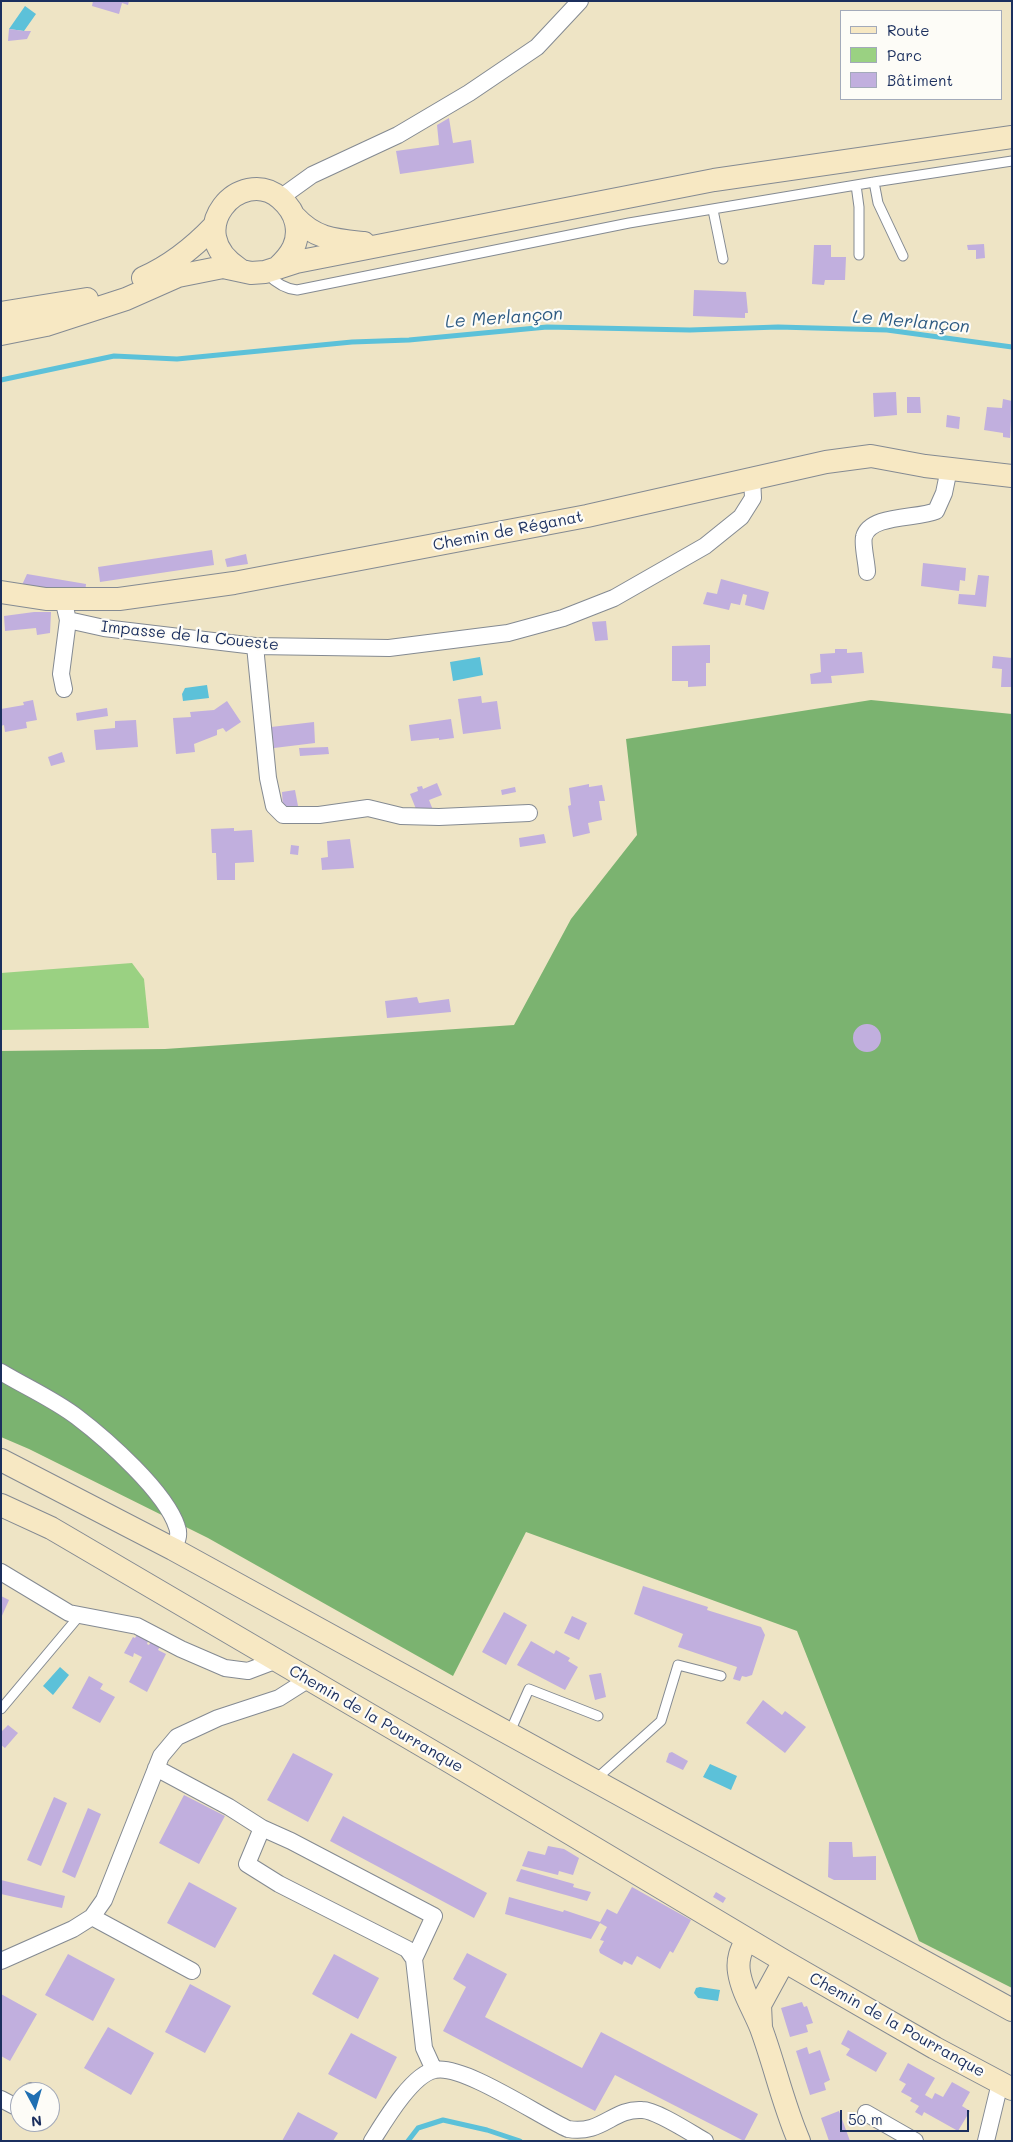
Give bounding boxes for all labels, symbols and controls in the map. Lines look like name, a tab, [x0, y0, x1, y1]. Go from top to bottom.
legend	[840, 10, 1003, 100]
text: Route	[887, 20, 930, 40]
text: Parc	[887, 45, 922, 65]
text: Bâtiment	[887, 70, 953, 90]
water label: Le Merlançon	[444, 303, 564, 333]
water label: Le Merlançon	[851, 306, 971, 338]
street label: Chemin de Réganat	[431, 507, 585, 555]
street label: Impasse de la Coueste	[100, 617, 280, 655]
street label: Chemin de la Pourranque	[285, 1661, 467, 1777]
street label: Chemin de la Pourranque	[806, 1969, 988, 2081]
north arrow	[10, 2082, 60, 2132]
scale bar	[843, 2100, 972, 2132]
text: 50 m	[848, 2109, 883, 2129]
text: N	[30, 2111, 43, 2131]

